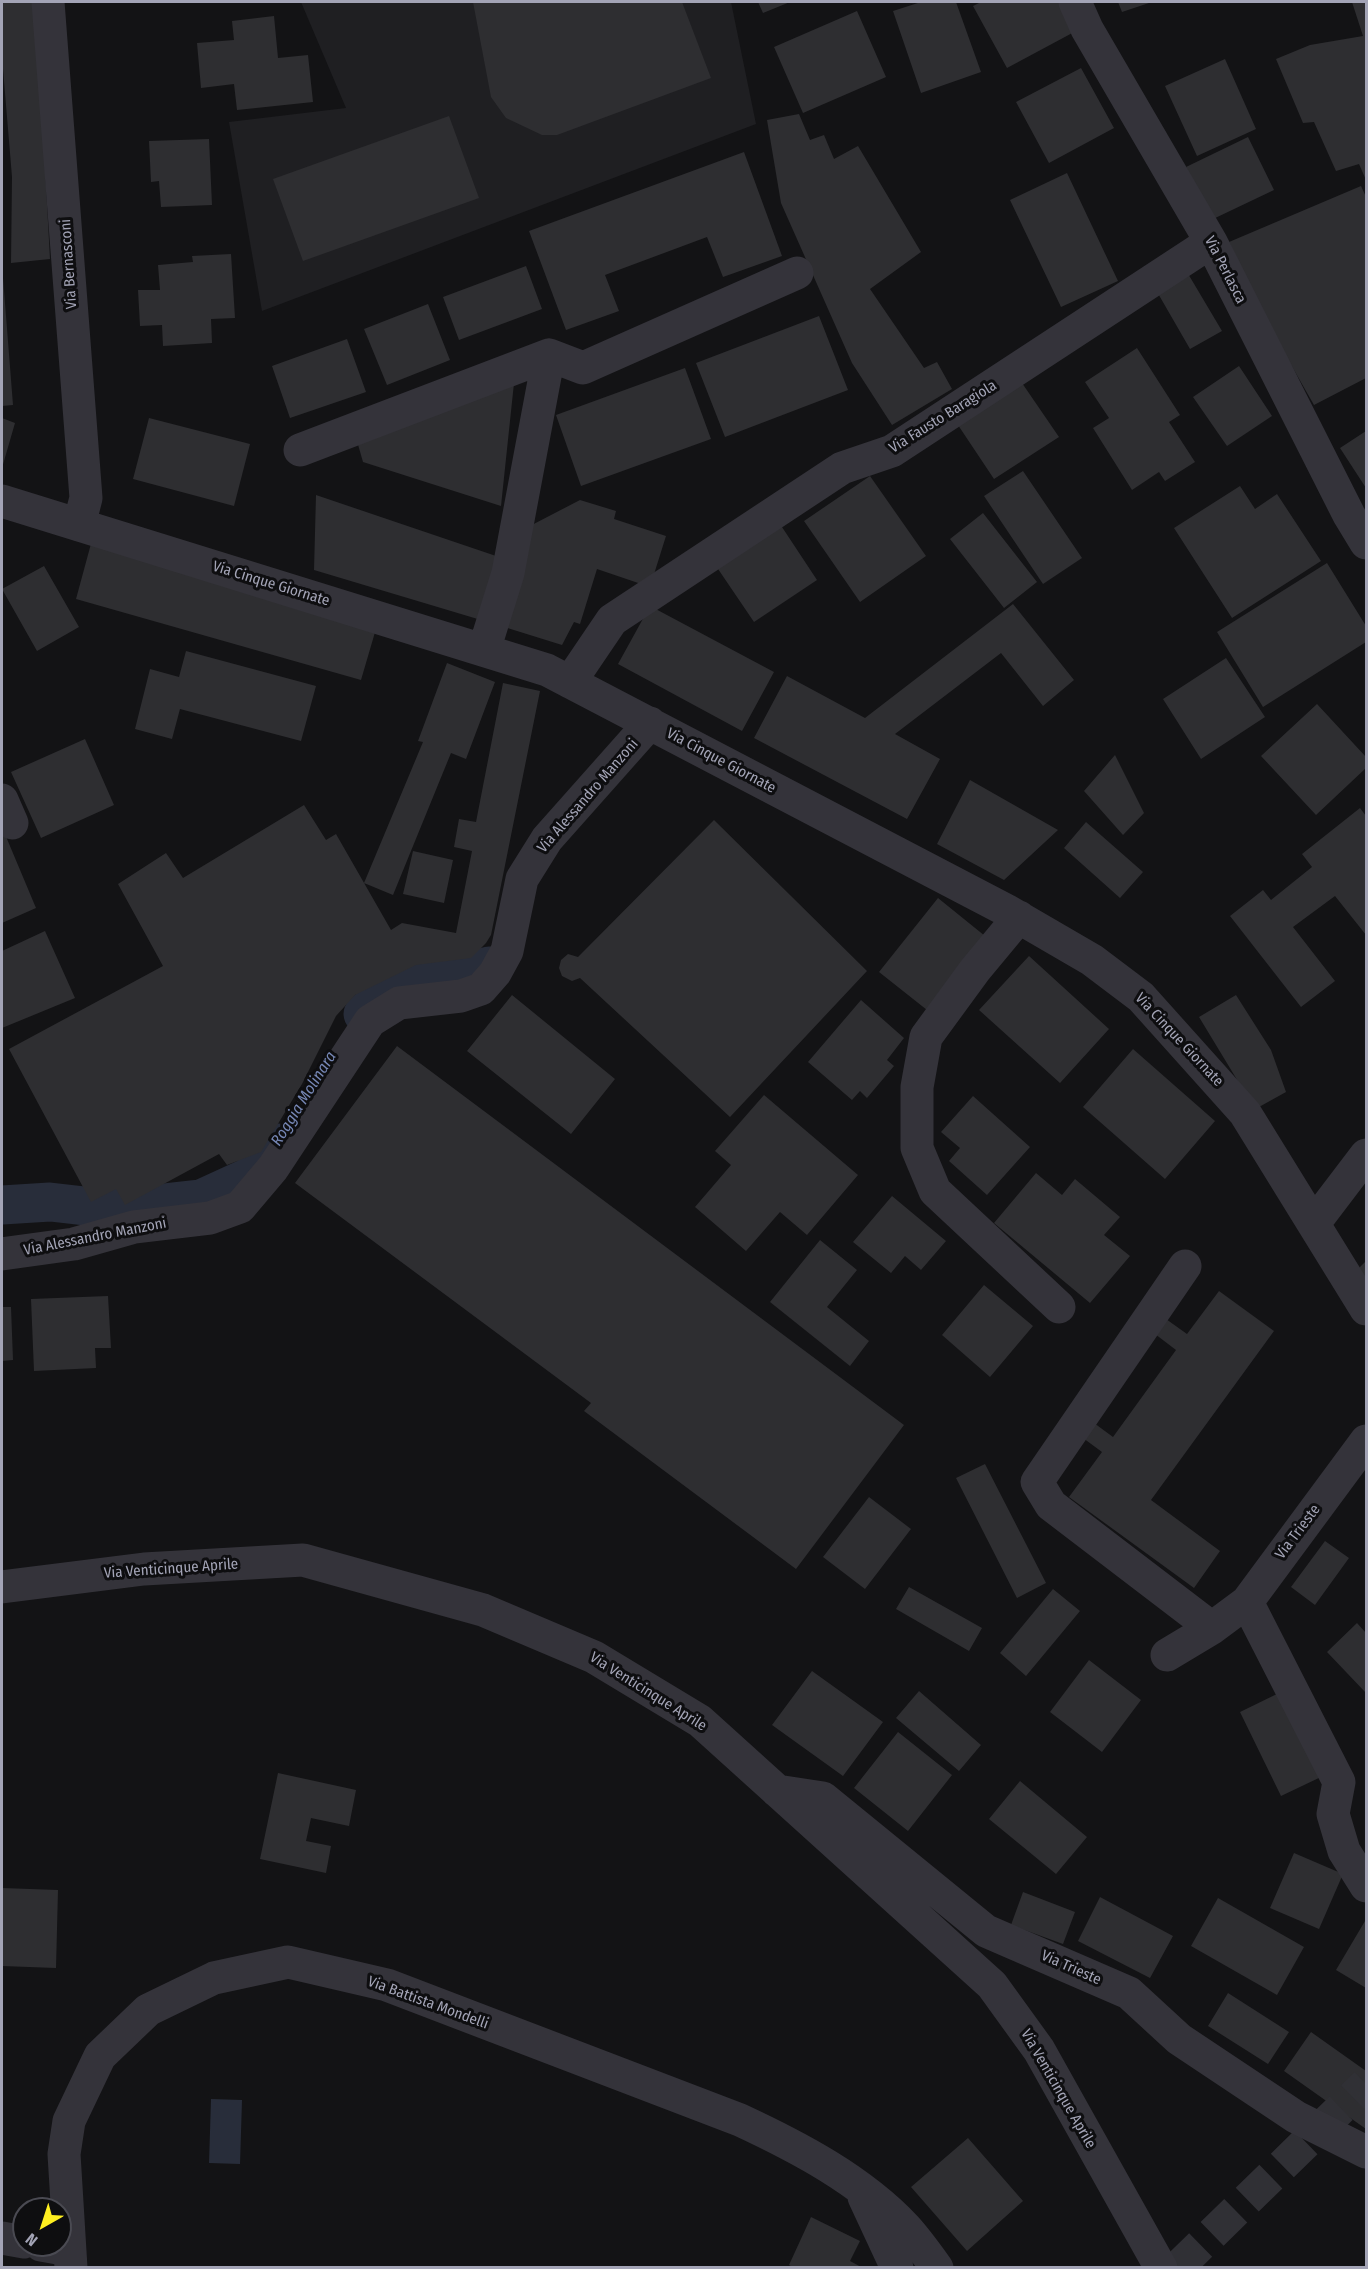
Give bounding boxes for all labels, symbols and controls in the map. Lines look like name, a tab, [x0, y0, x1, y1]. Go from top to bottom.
street label: Via Bernasconi	[57, 218, 81, 310]
street label: Via Perlasca	[1200, 233, 1250, 307]
street label: Via Fausto Baragiola	[886, 377, 1000, 457]
street label: Via Cinque Giornate	[210, 558, 332, 610]
street label: Via Cinque Giornate	[663, 725, 779, 797]
street label: Via Alessandro Manzoni	[534, 735, 642, 857]
street label: Via Cinque Giornate	[1131, 990, 1227, 1090]
water label: Roggia Molinara	[267, 1048, 341, 1150]
street label: Via Alessandro Manzoni	[22, 1214, 168, 1260]
street label: Via Trieste	[1272, 1501, 1324, 1563]
street label: Via Venticinque Aprile	[103, 1555, 239, 1583]
street label: Via Venticinque Aprile	[586, 1649, 710, 1735]
street label: Via Trieste	[1038, 1947, 1104, 1989]
street label: Via Battista Mondelli	[365, 1973, 491, 2033]
street label: Via Venticinque Aprile	[1017, 2026, 1099, 2152]
north arrow	[12, 2197, 72, 2257]
text: N	[22, 2229, 41, 2250]

